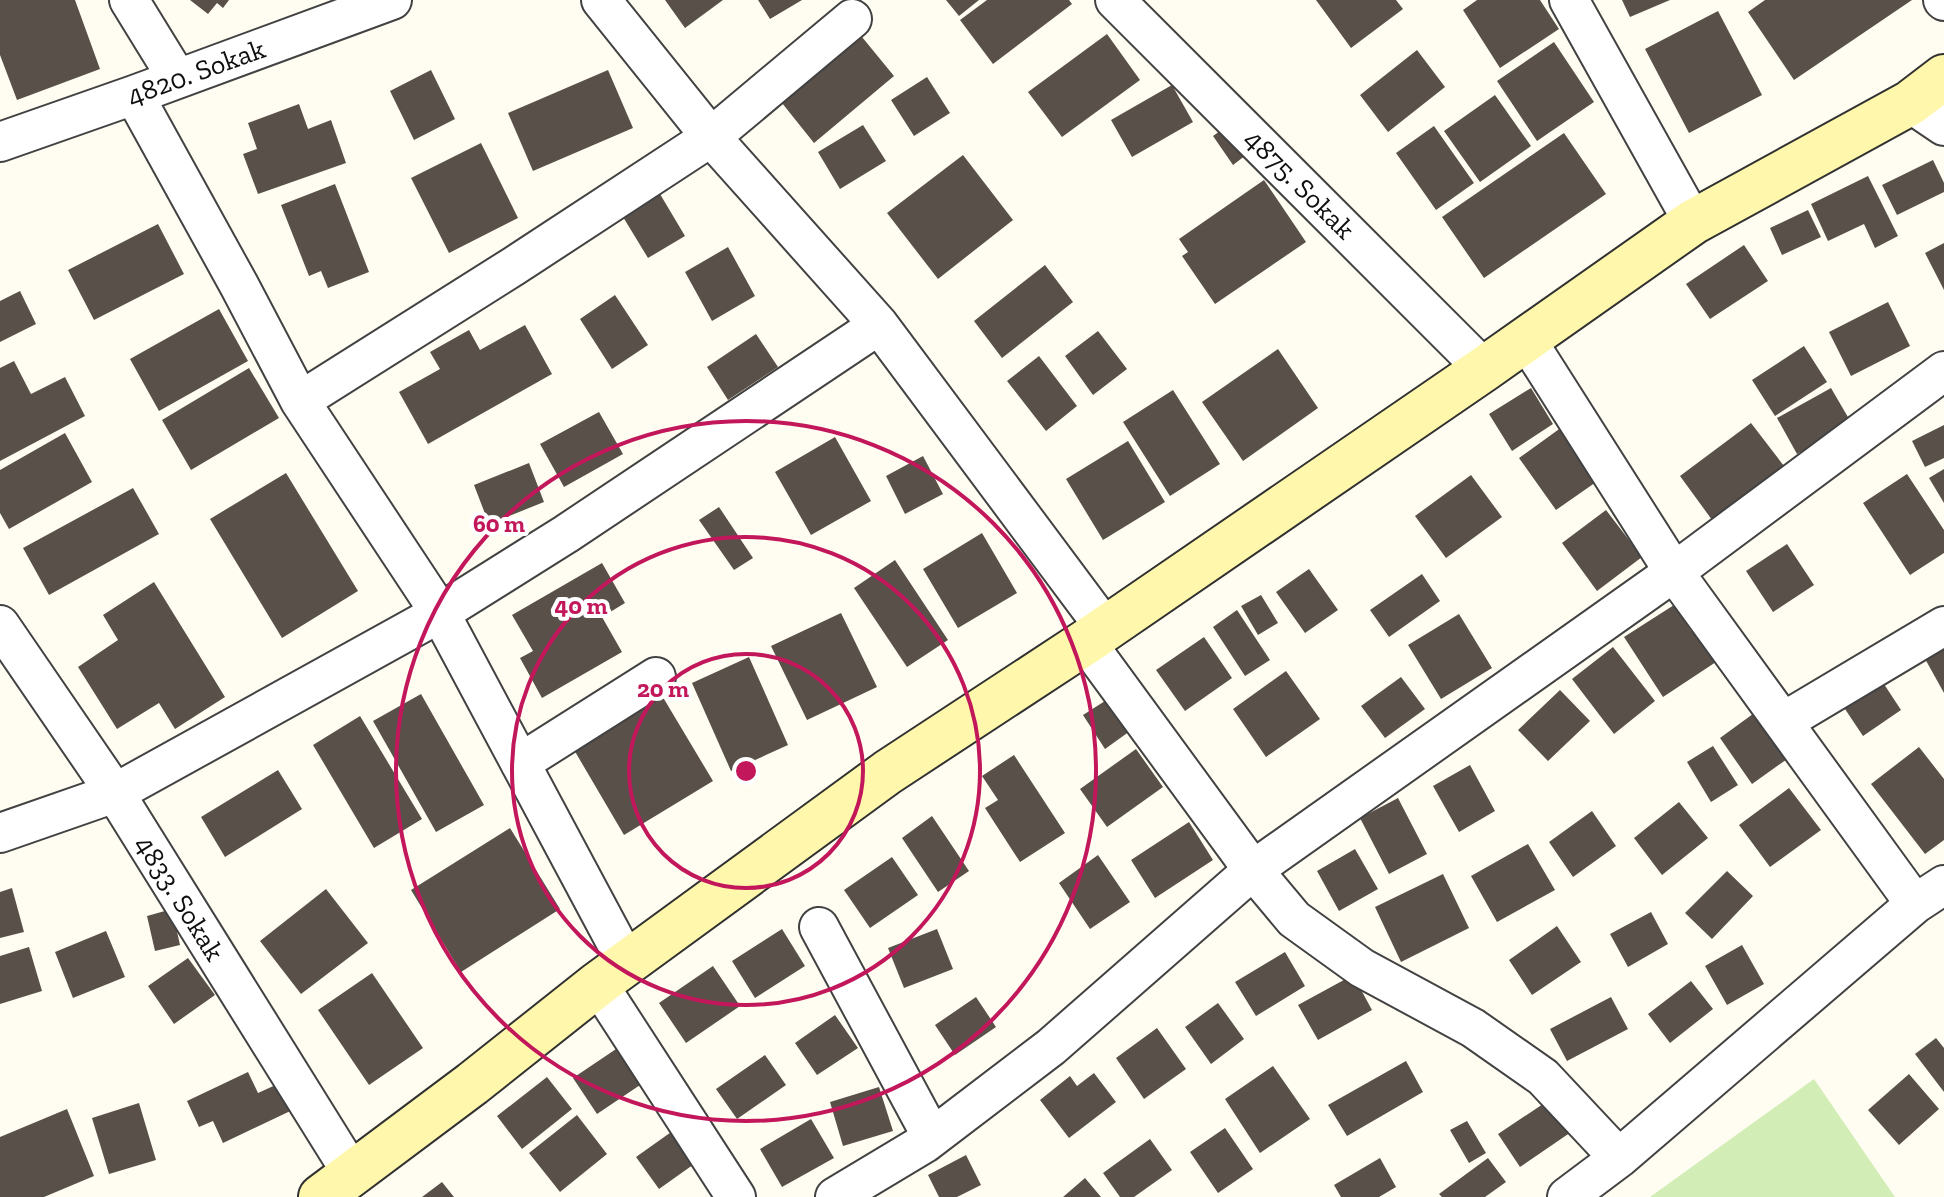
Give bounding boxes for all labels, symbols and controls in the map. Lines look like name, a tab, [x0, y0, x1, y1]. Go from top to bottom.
street label: 4820. Sokak	[122, 32, 270, 112]
street label: 4875. Sokak	[1238, 122, 1362, 246]
text: 60 m	[473, 509, 525, 538]
text: 40 m	[554, 591, 608, 620]
text: 20 m	[637, 674, 689, 703]
centre of rings	[732, 757, 760, 785]
street label: 4833. Sokak	[128, 829, 232, 967]

